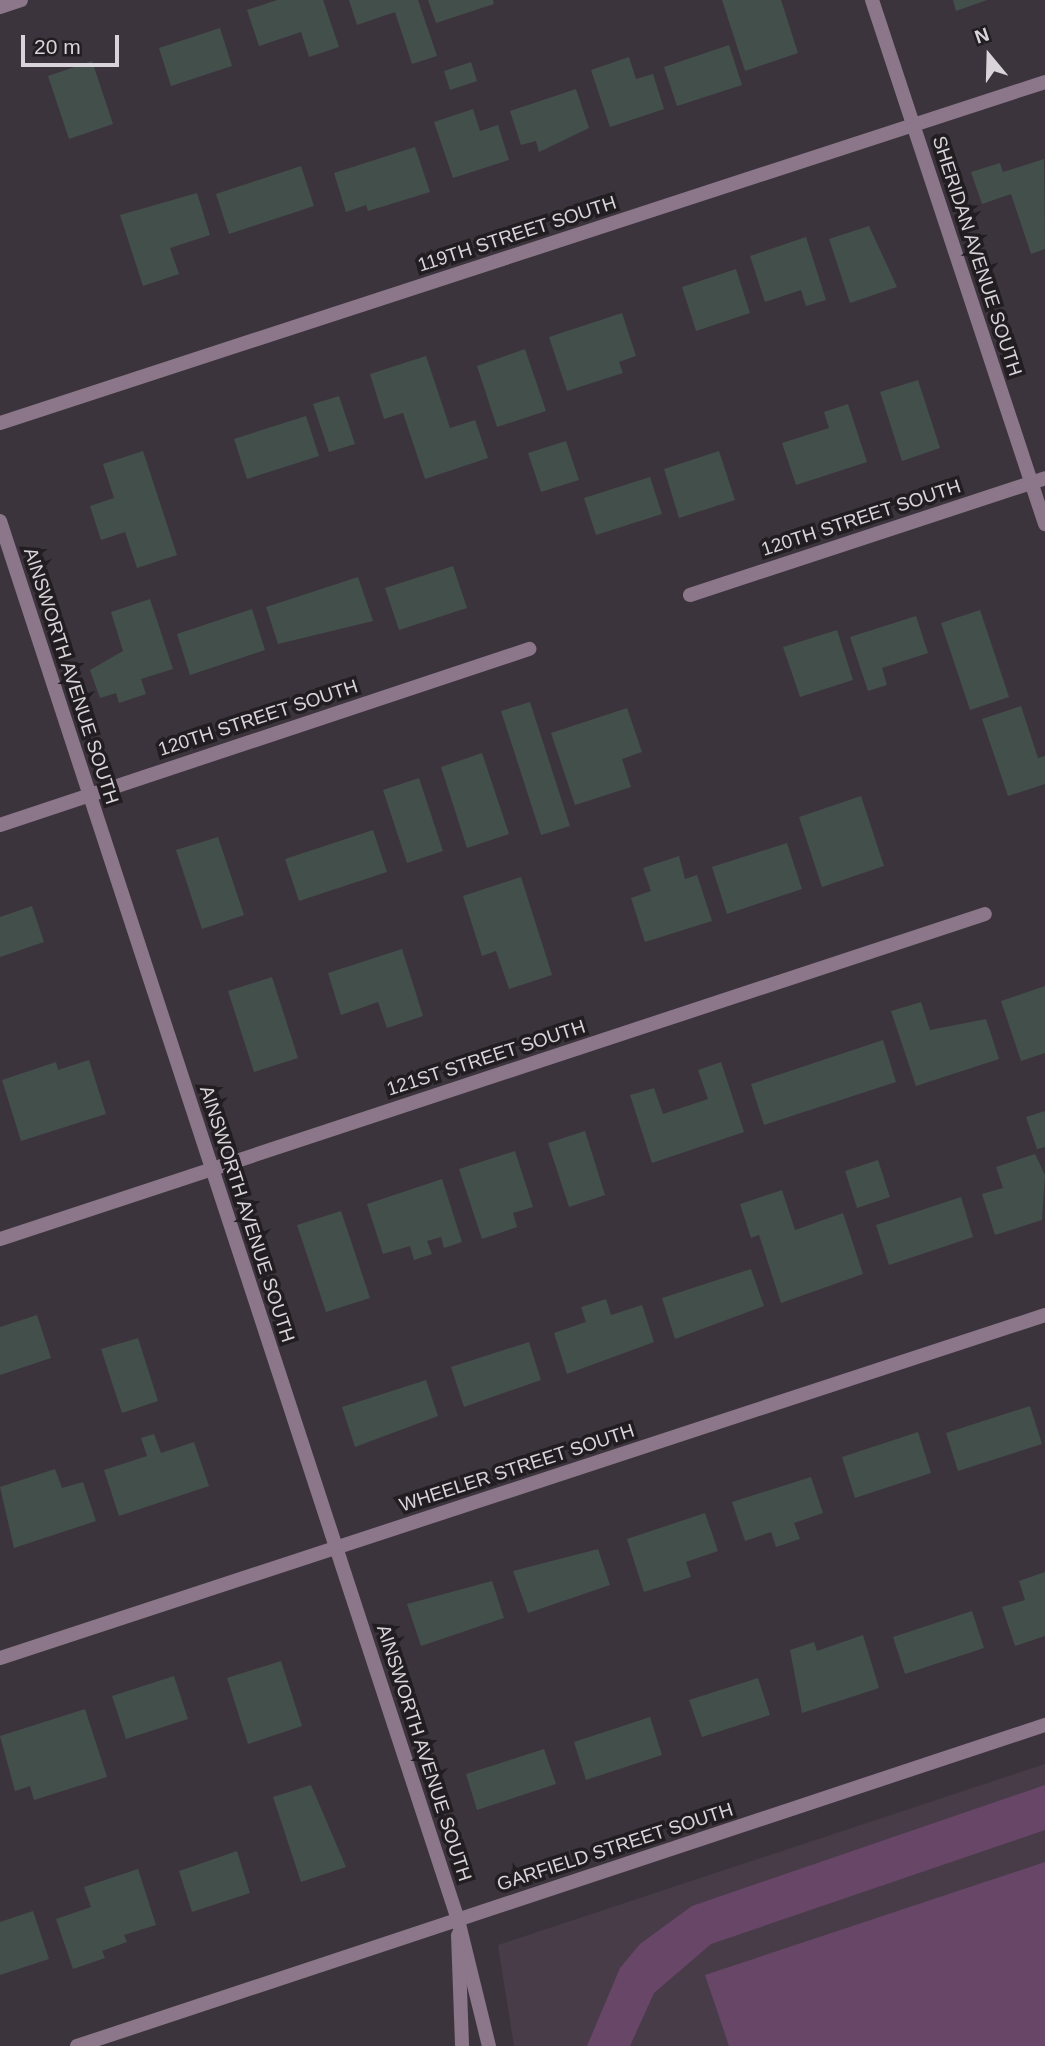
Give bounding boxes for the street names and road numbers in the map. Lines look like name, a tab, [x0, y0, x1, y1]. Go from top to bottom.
street label: SHERIDAN AVENUE SOUTH	[927, 133, 1027, 379]
street label: 119TH STREET SOUTH	[415, 191, 619, 277]
street label: 120TH STREET SOUTH	[758, 475, 964, 561]
street label: AINSWORTH AVENUE SOUTH	[19, 544, 123, 808]
street label: 120TH STREET SOUTH	[155, 675, 361, 761]
street label: 121ST STREET SOUTH	[384, 1015, 588, 1101]
street label: AINSWORTH AVENUE SOUTH	[195, 1082, 299, 1346]
street label: WHEELER STREET SOUTH	[397, 1419, 637, 1517]
street label: AINSWORTH AVENUE SOUTH	[372, 1621, 476, 1885]
street label: GARFIELD STREET SOUTH	[494, 1798, 736, 1896]

